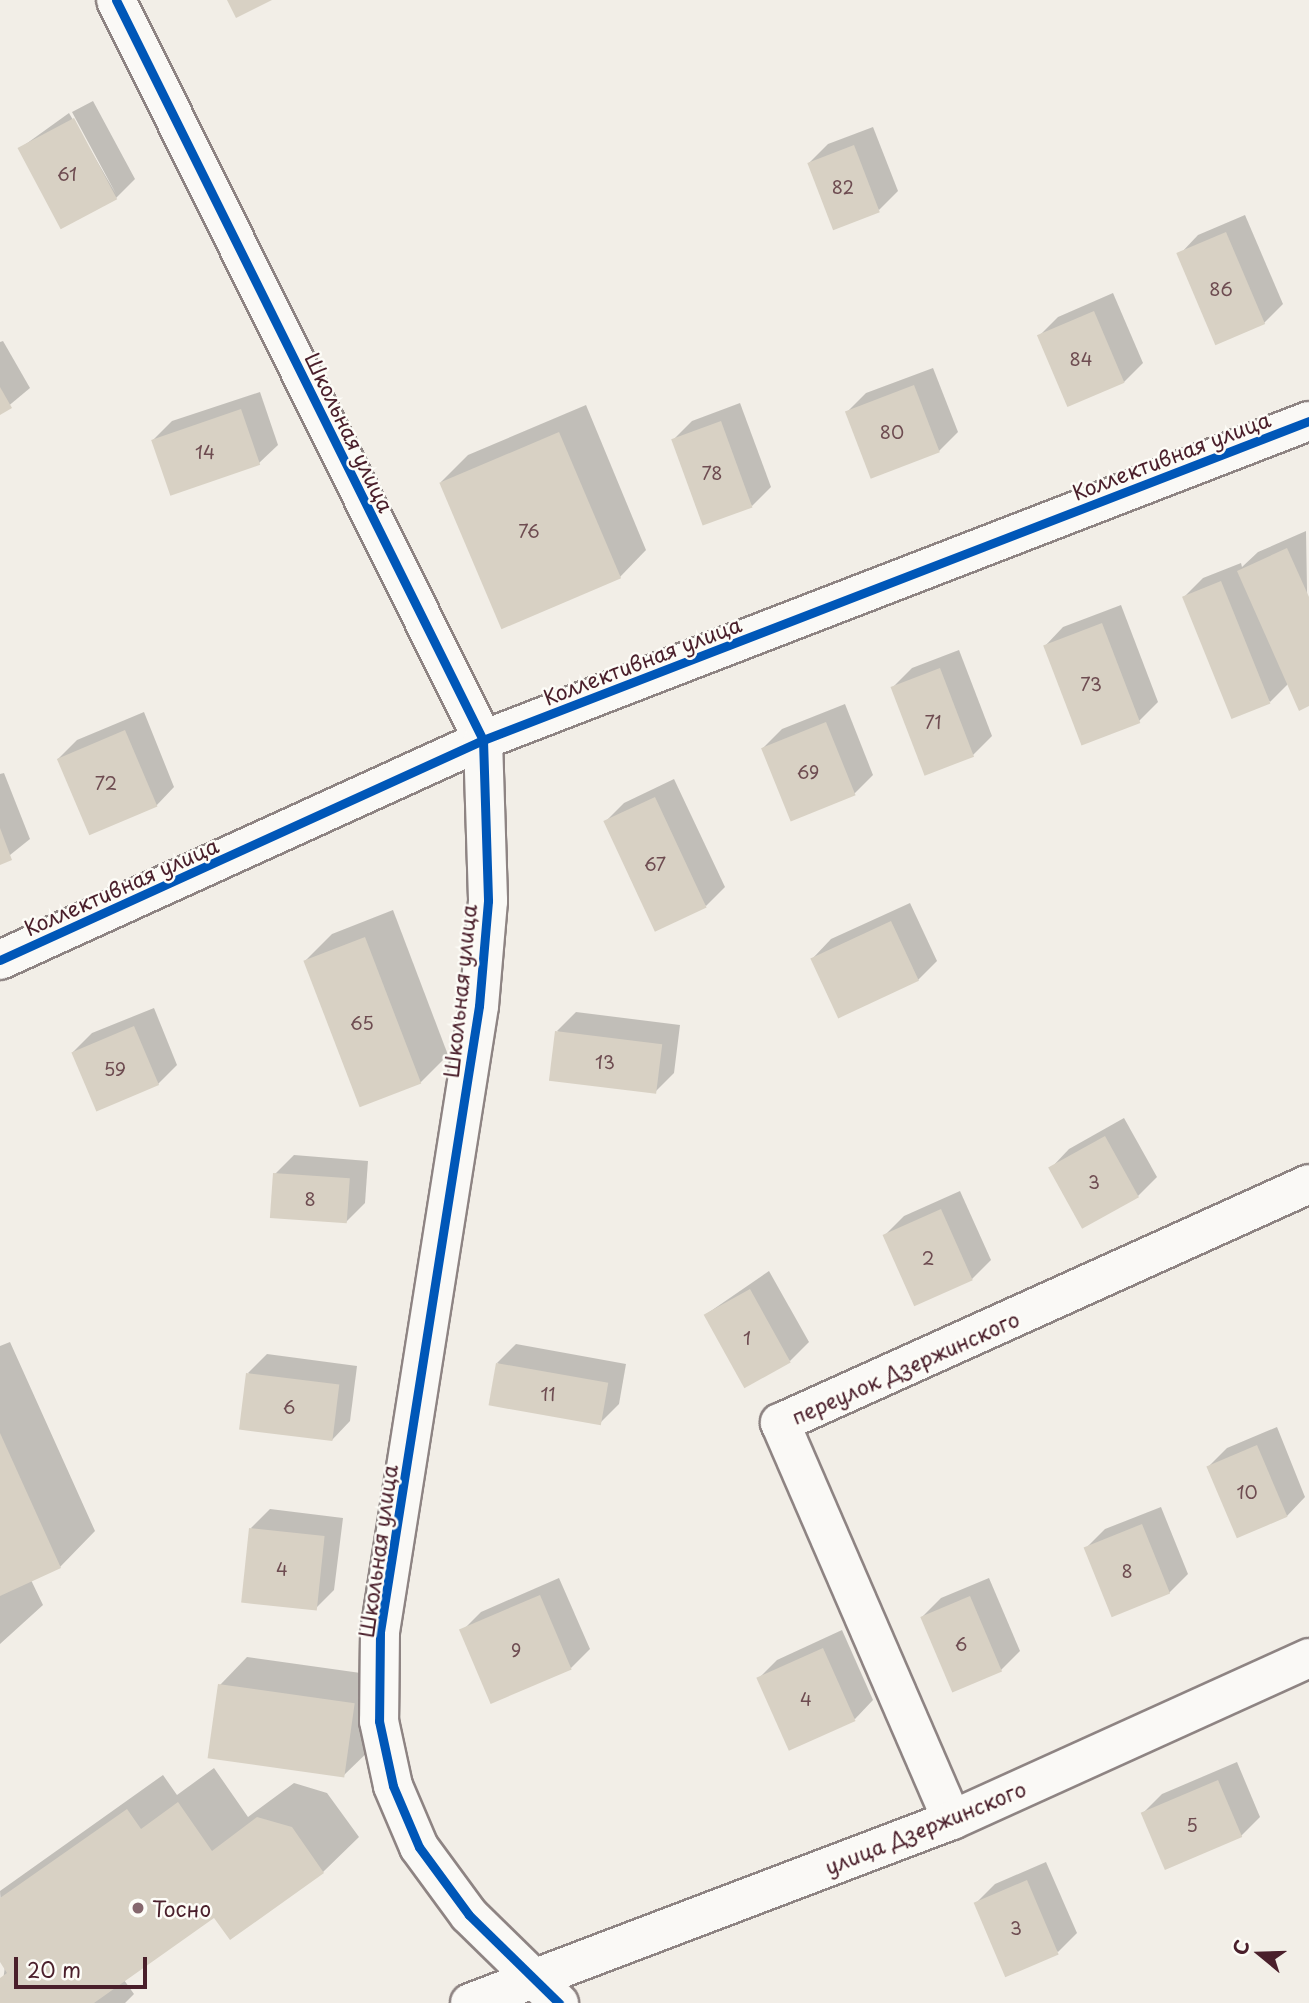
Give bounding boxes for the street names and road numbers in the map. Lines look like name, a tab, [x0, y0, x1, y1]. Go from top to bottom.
street label: Школьная улица	[300, 348, 400, 516]
street label: Коллективная улица	[1068, 405, 1274, 505]
street label: Коллективная улица	[539, 610, 745, 710]
street label: Коллективная улица	[19, 832, 223, 940]
street label: Школьная улица	[437, 902, 481, 1080]
street label: переулок Дзержинского	[787, 1305, 1023, 1429]
street label: Школьная улица	[352, 1462, 402, 1640]
street label: улица Дзержинского	[820, 1775, 1030, 1879]

